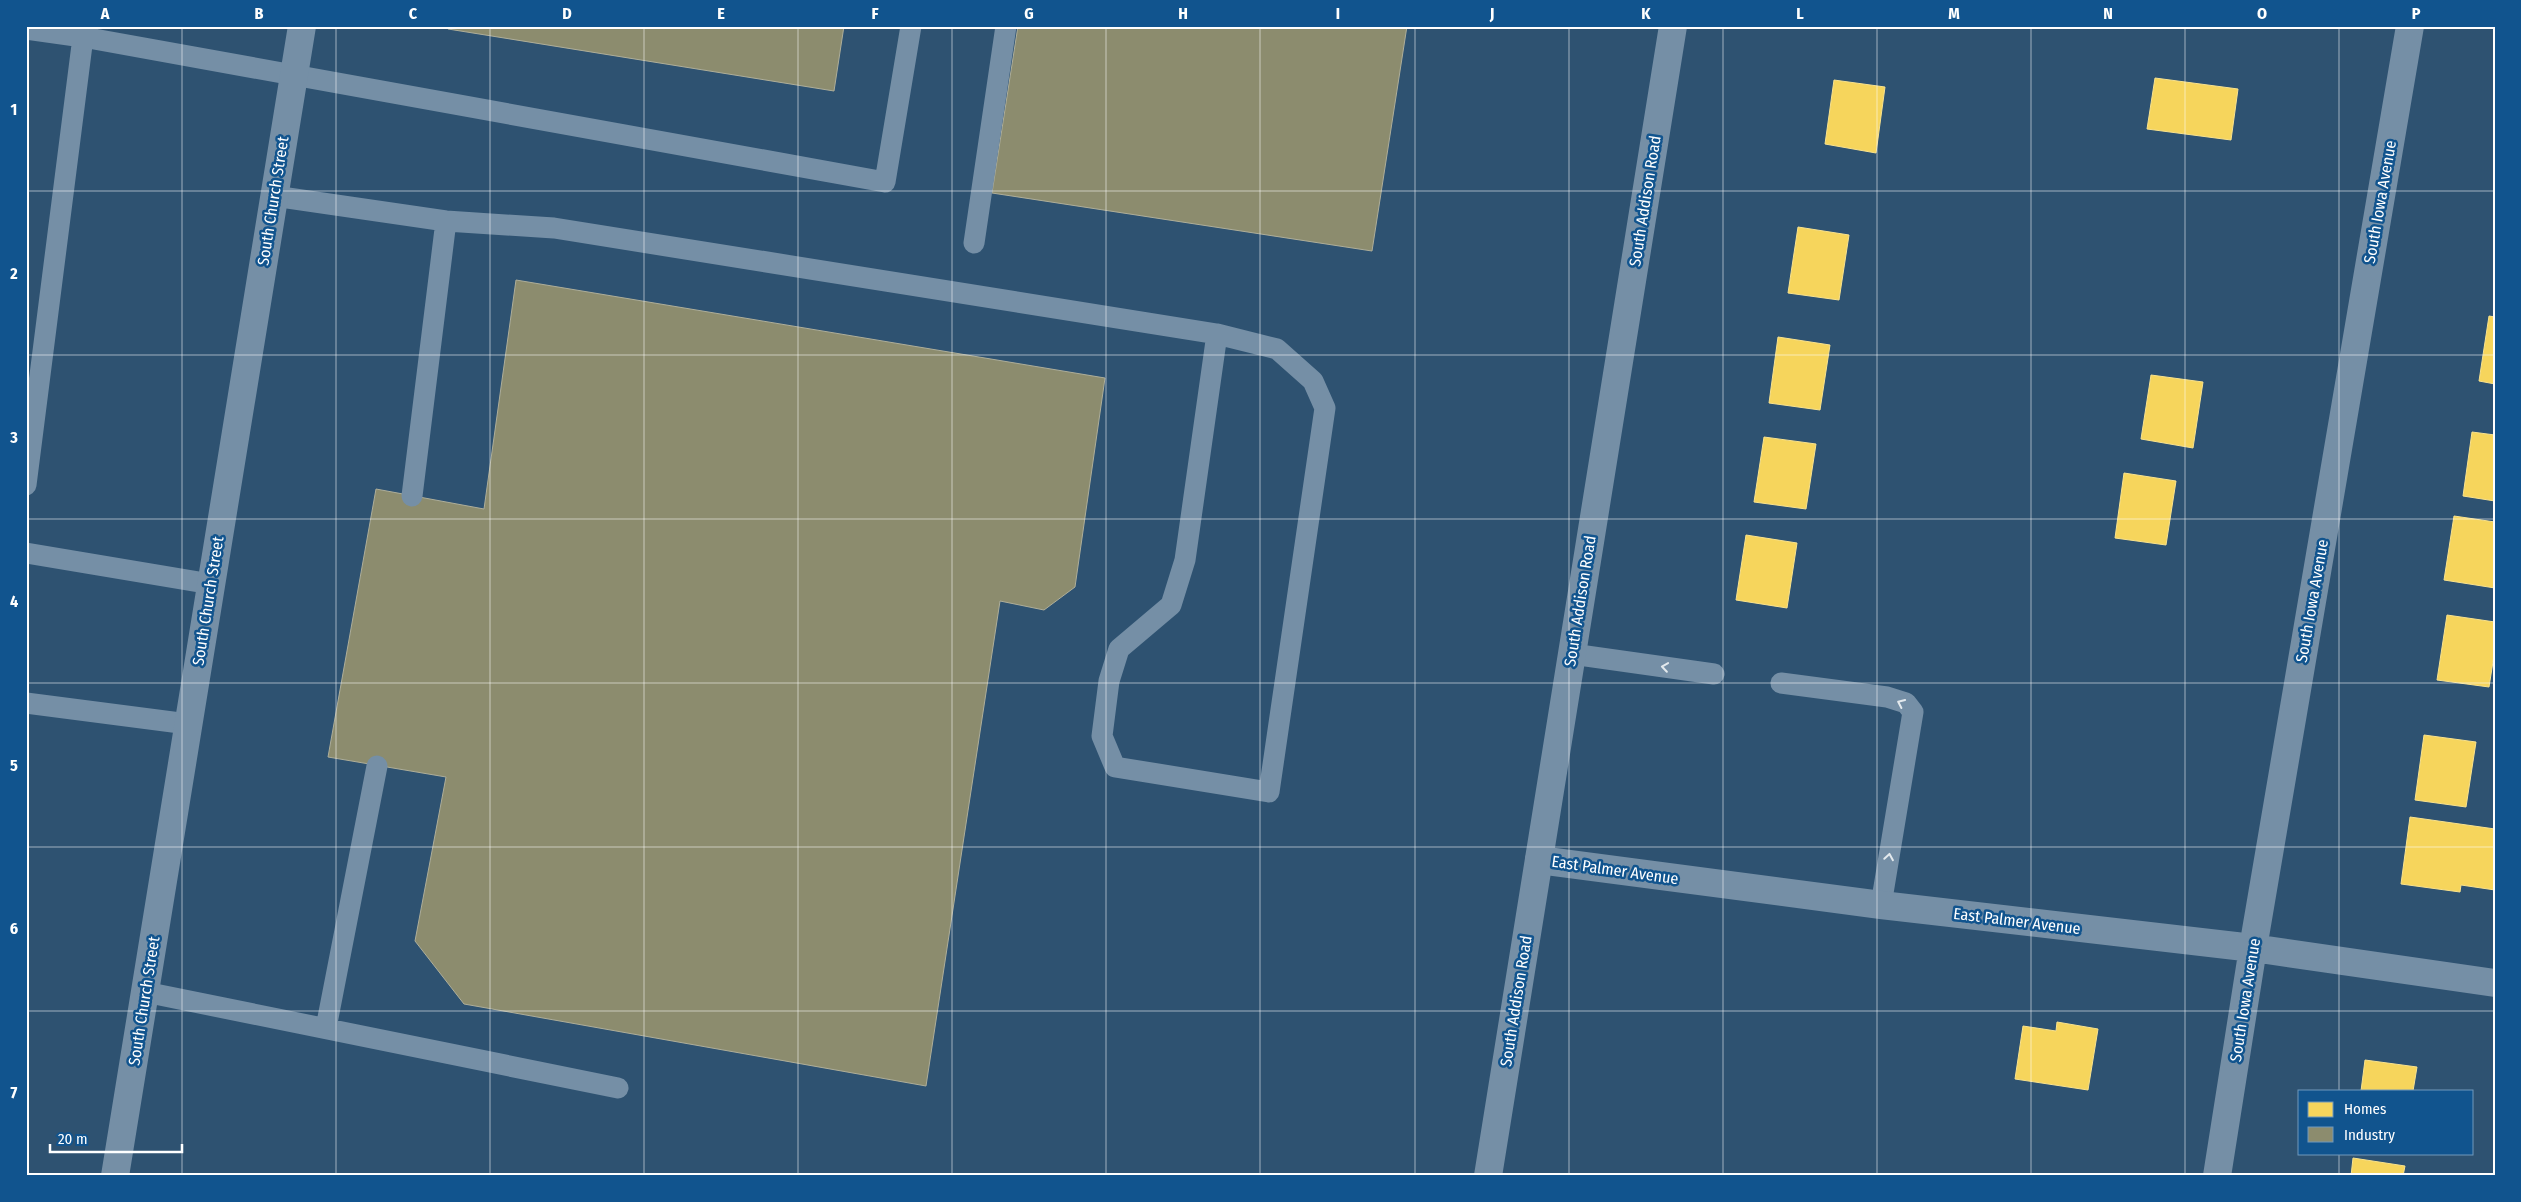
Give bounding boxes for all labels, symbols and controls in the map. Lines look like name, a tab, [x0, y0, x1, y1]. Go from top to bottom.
text: A	[100, 4, 110, 23]
text: B	[255, 4, 264, 23]
text: C	[409, 4, 418, 23]
text: D	[562, 4, 572, 23]
text: E	[717, 4, 725, 23]
text: F	[871, 4, 879, 23]
text: G	[1024, 4, 1034, 23]
text: H	[1178, 4, 1188, 23]
text: I	[1336, 4, 1340, 23]
text: J	[1489, 4, 1494, 23]
text: K	[1641, 4, 1651, 23]
text: L	[1796, 4, 1804, 23]
text: M	[1948, 4, 1960, 23]
text: N	[2103, 4, 2113, 23]
text: O	[2257, 4, 2267, 23]
text: P	[2412, 4, 2421, 23]
text: 1	[11, 100, 17, 119]
street label: South Church Street	[253, 134, 293, 267]
street label: South Addison Road	[1625, 134, 1665, 268]
street label: South Iowa Avenue	[2360, 139, 2400, 265]
text: 2	[9, 264, 18, 283]
text: 3	[9, 428, 18, 447]
street label: South Church Street	[188, 534, 228, 667]
street label: South Addison Road	[1560, 534, 1600, 668]
street label: South Iowa Avenue	[2292, 538, 2332, 664]
text: 4	[10, 592, 18, 611]
one-way arrow	[1661, 662, 1669, 673]
one-way arrow	[1897, 699, 1906, 710]
text: 5	[10, 756, 18, 775]
street label: East Palmer Avenue	[1550, 852, 1680, 888]
one-way arrow	[1884, 853, 1894, 861]
street label: East Palmer Avenue	[1952, 904, 2082, 938]
text: 6	[10, 919, 18, 938]
street label: South Church Street	[124, 934, 164, 1067]
street label: South Addison Road	[1496, 934, 1536, 1068]
street label: South Iowa Avenue	[2226, 937, 2264, 1063]
text: 7	[11, 1083, 18, 1102]
legend	[2298, 1090, 2474, 1154]
text: Homes	[2344, 1100, 2386, 1118]
scale bar	[50, 1122, 182, 1154]
text: Industry	[2344, 1126, 2395, 1144]
text: 20 m	[58, 1130, 88, 1148]

